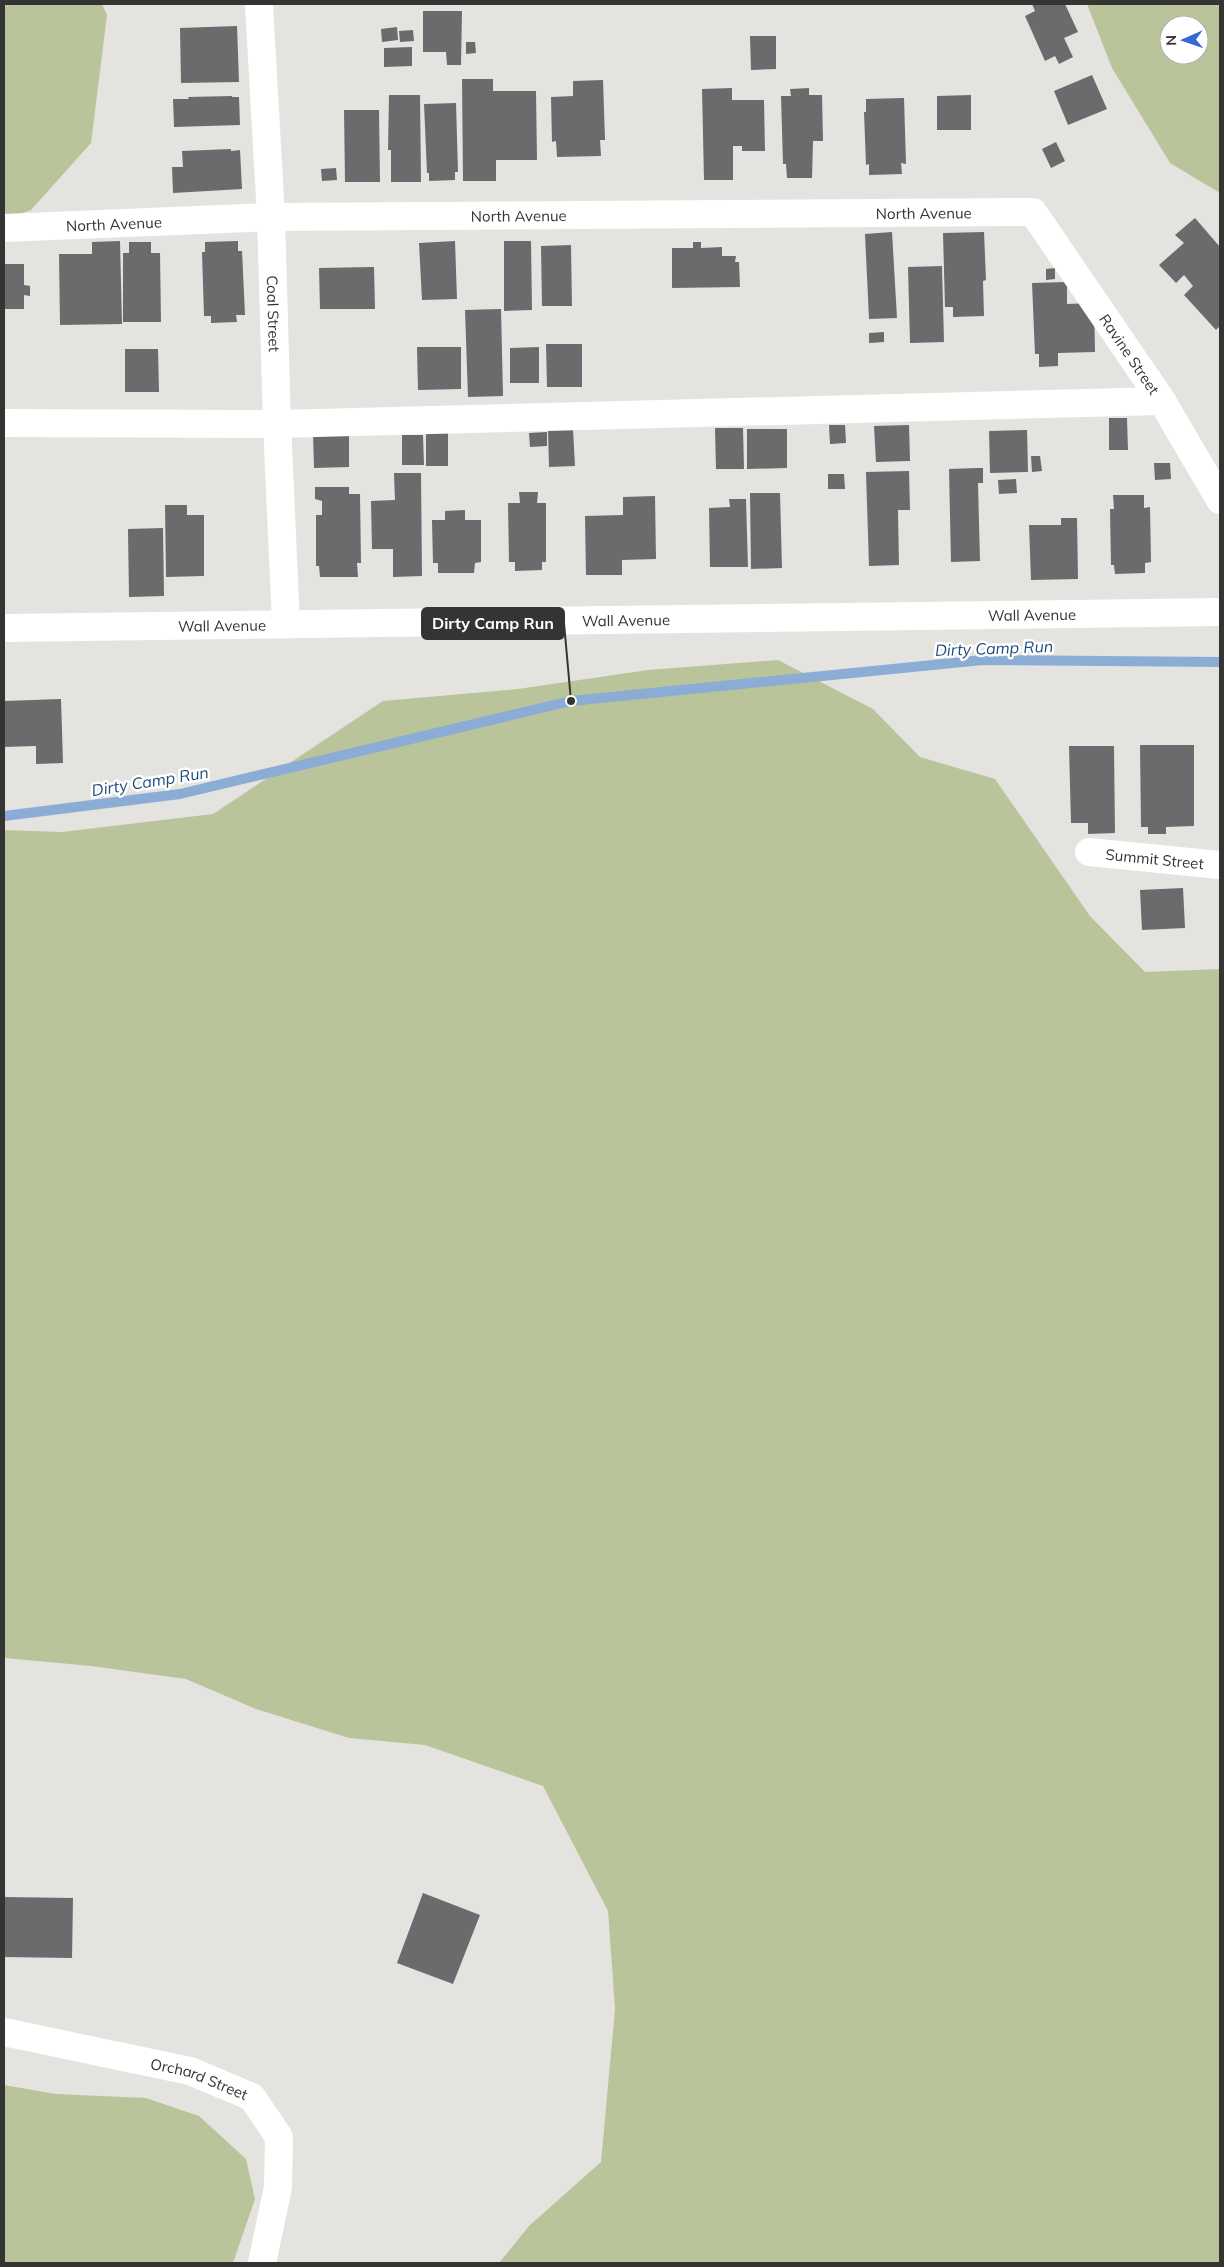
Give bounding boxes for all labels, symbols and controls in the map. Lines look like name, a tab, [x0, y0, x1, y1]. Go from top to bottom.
north arrow	[1159, 15, 1209, 65]
text: N	[1162, 35, 1180, 46]
street label: North Avenue	[876, 203, 972, 223]
street label: North Avenue	[471, 206, 567, 225]
street label: North Avenue	[66, 212, 162, 235]
street label: Coal Street	[263, 275, 284, 352]
street label: Ravine Street	[1096, 310, 1164, 398]
street label: Wall Avenue	[988, 604, 1076, 625]
callout: Dirty Camp Run	[422, 608, 564, 639]
street label: Wall Avenue	[582, 610, 670, 630]
text: Dirty Camp Run	[432, 613, 554, 633]
street label: Wall Avenue	[178, 615, 266, 635]
water label: Dirty Camp Run	[935, 636, 1053, 660]
water label: Dirty Camp Run	[90, 762, 210, 800]
street label: Summit Street	[1105, 844, 1205, 873]
street label: Orchard Street	[149, 2053, 251, 2104]

